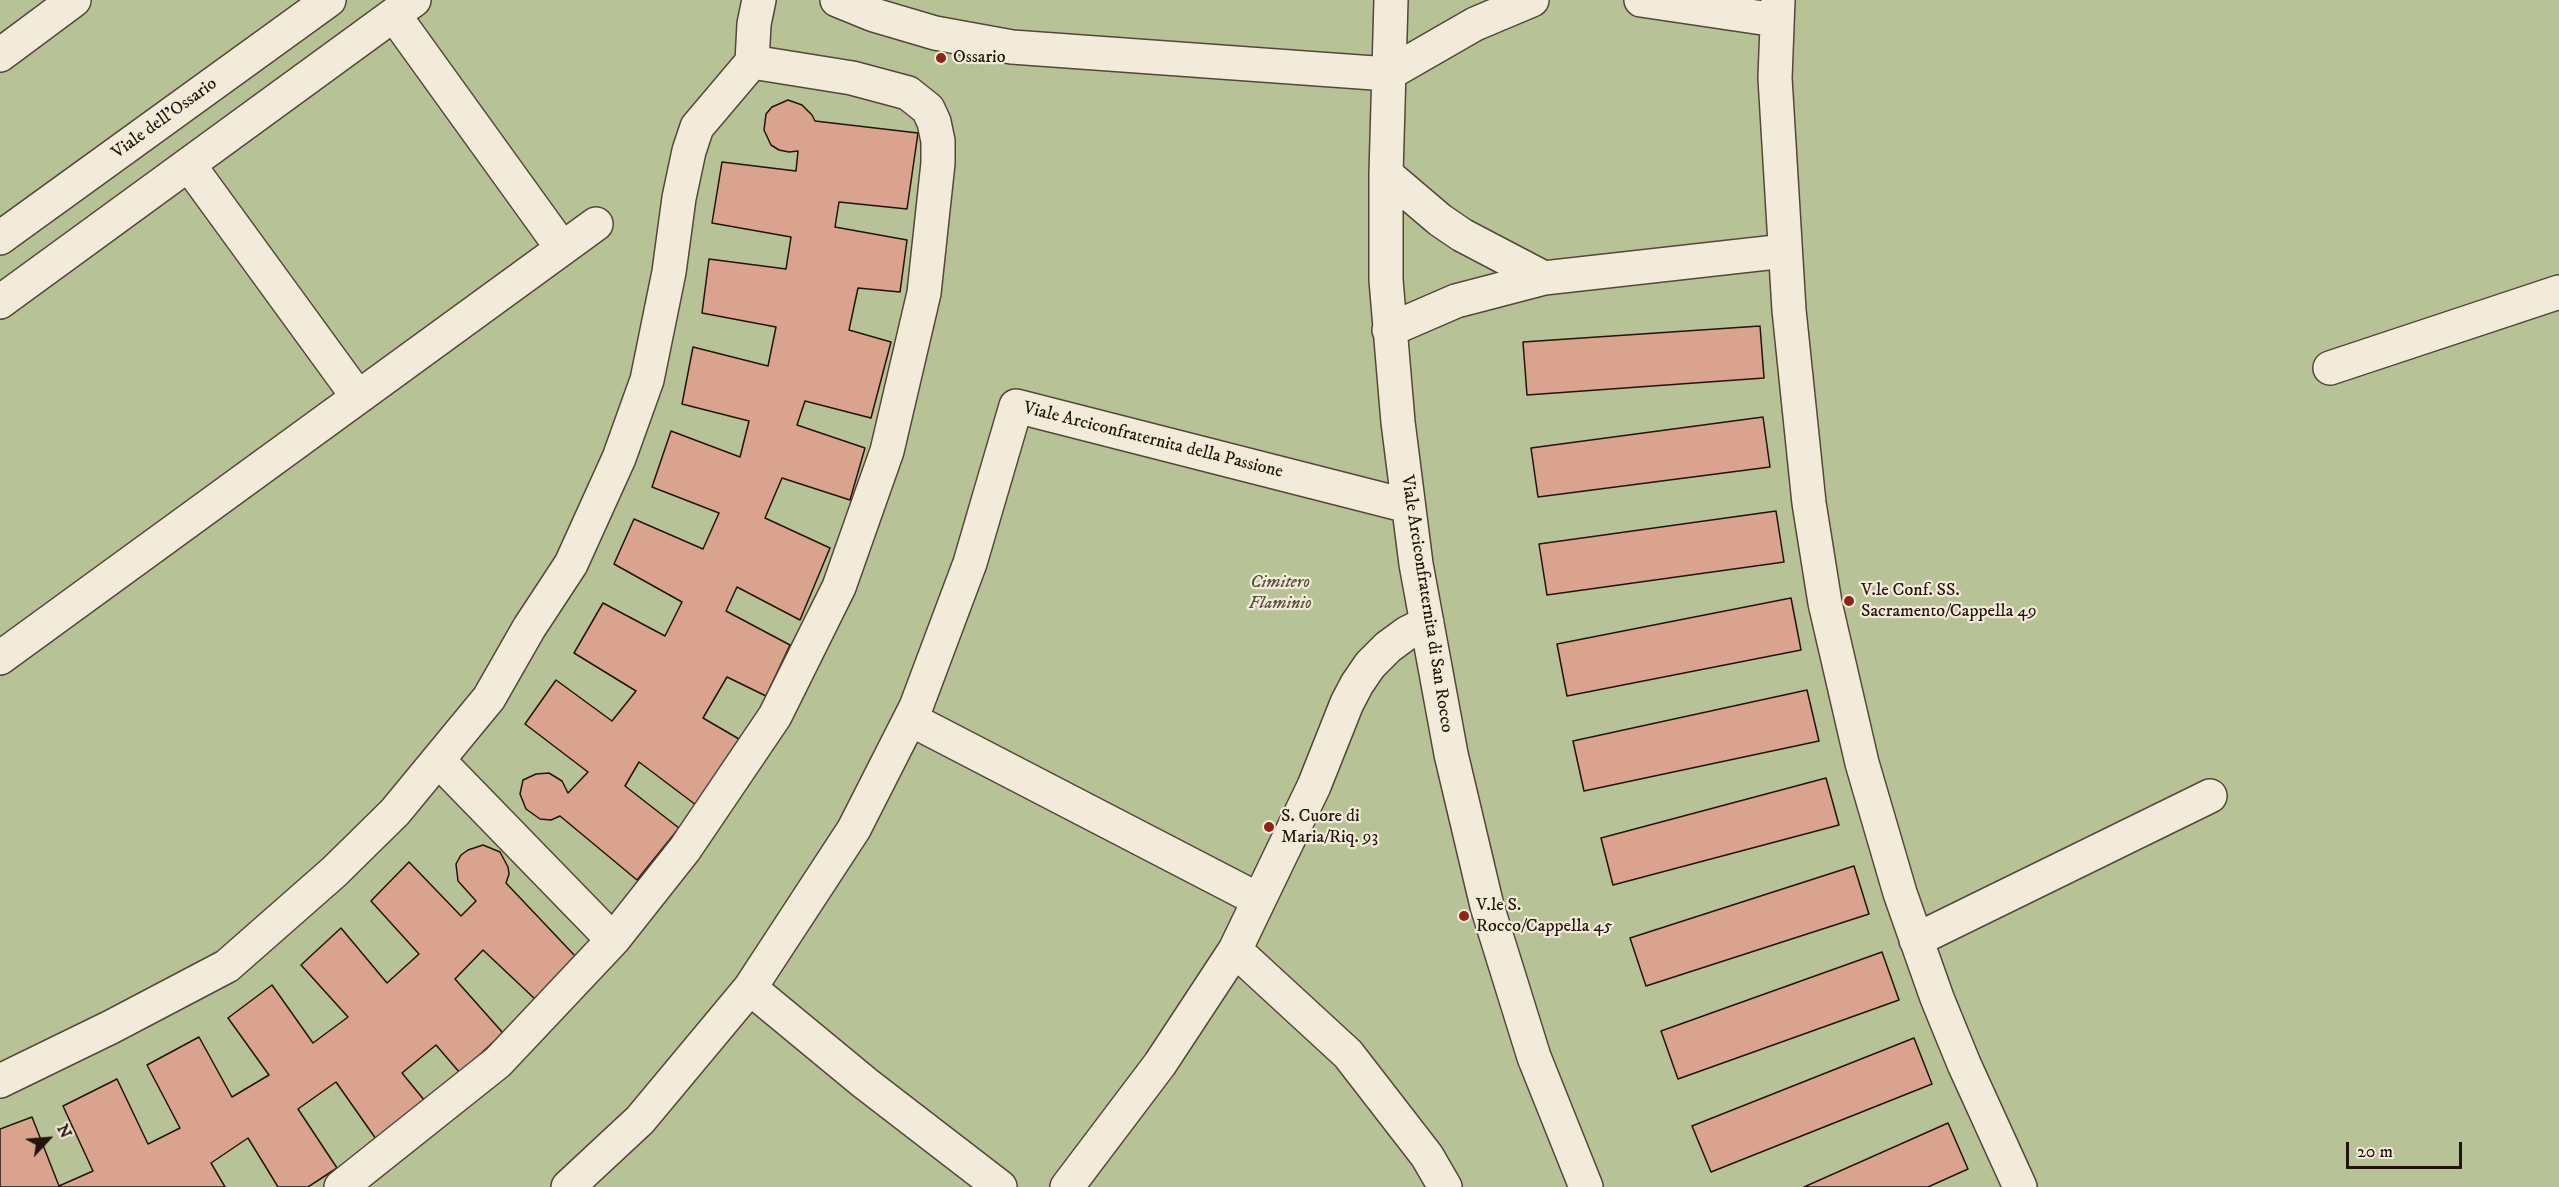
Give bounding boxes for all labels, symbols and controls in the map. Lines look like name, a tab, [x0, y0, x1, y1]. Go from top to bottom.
place label: Ossario	[953, 47, 1006, 69]
marker: Ossario	[934, 51, 948, 65]
street label: Viale dell'Ossario	[108, 74, 222, 164]
street label: Viale Arciconfraternita della Passione	[1021, 398, 1285, 484]
street label: Viale Arciconfraternita di San Rocco	[1395, 474, 1457, 734]
park label: Cimitero Flaminio	[1248, 572, 1312, 614]
place label: V.le Conf. SS. Sacramento/Cappella 49	[1861, 580, 2037, 622]
marker: V.le Conf. SS. Sacramento/Cappella 49	[1842, 594, 1856, 608]
place label: S. Cuore di Maria/Riq. 93	[1281, 806, 1378, 848]
marker: S. Cuore di Maria/Riq. 93	[1262, 820, 1276, 834]
place label: V.le S. Rocco/Cappella 45	[1476, 895, 1612, 938]
marker: V.le S. Rocco/Cappella 45	[1457, 909, 1471, 923]
north arrow	[18, 1109, 78, 1169]
text: N	[52, 1121, 76, 1141]
scale bar	[2349, 1130, 2464, 1168]
text: 20 m	[2357, 1141, 2393, 1163]

